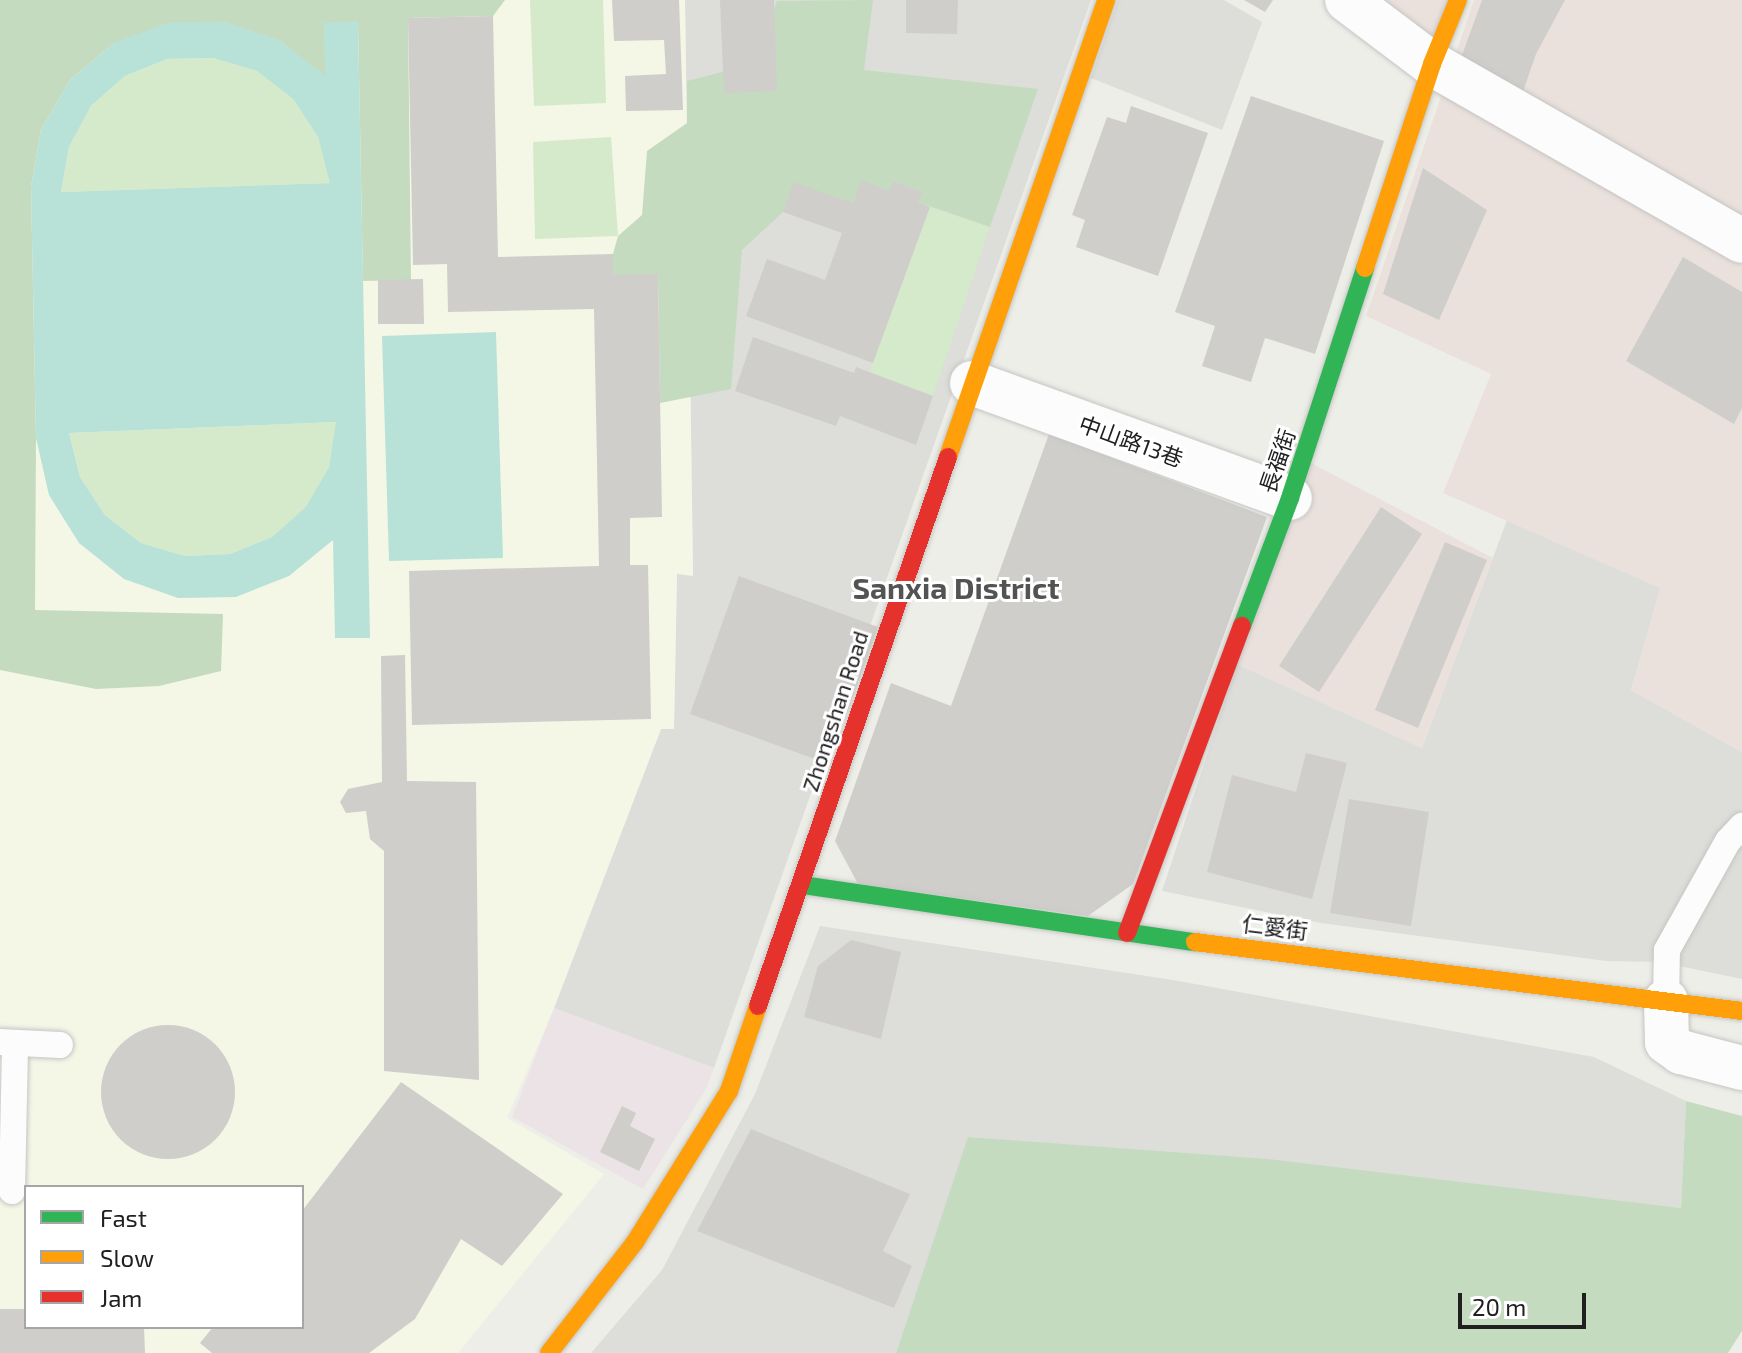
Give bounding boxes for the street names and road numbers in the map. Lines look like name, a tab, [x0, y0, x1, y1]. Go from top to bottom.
street label: 中山路13巷	[1075, 410, 1187, 472]
street label: 長福街	[1254, 426, 1300, 496]
street label: Zhongshan Road	[797, 627, 873, 795]
street label: 仁愛街	[1241, 910, 1309, 944]

